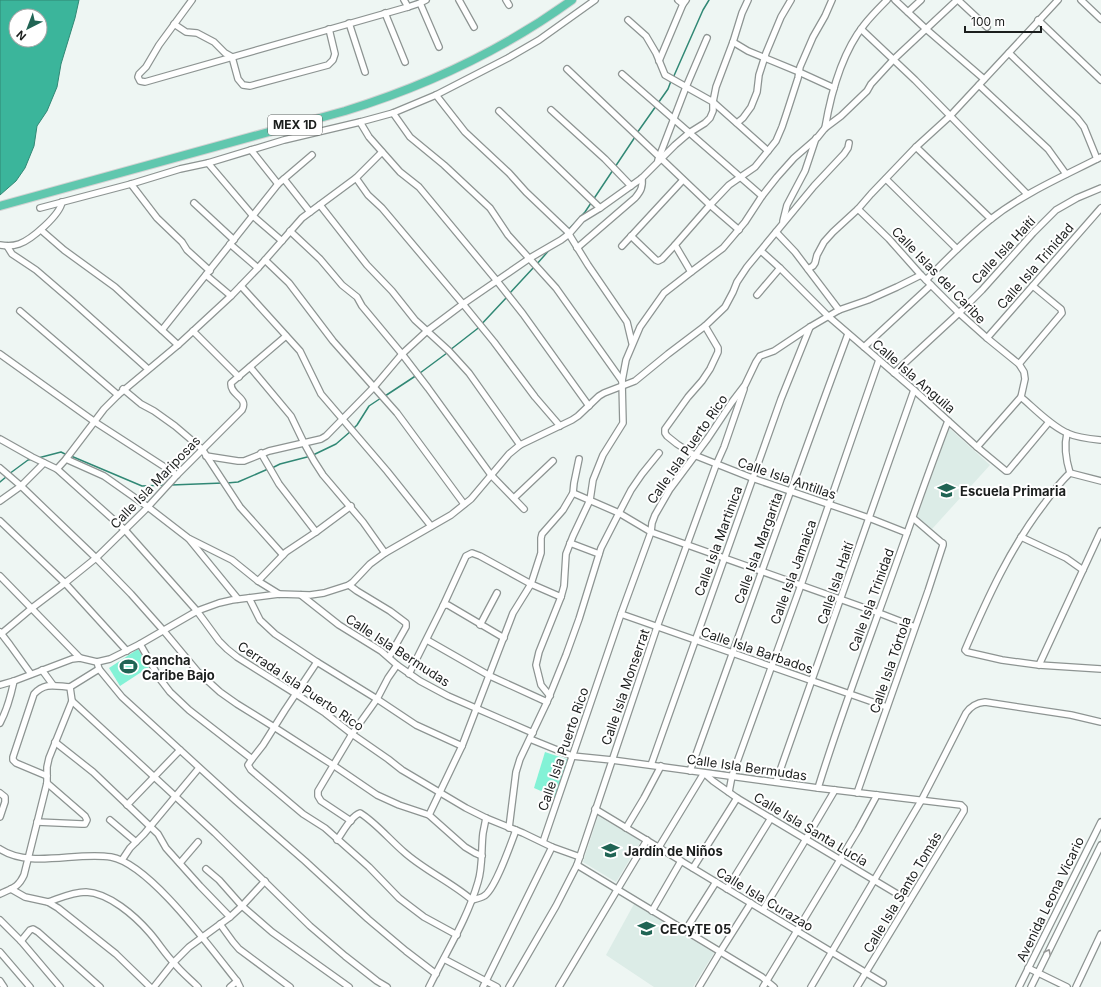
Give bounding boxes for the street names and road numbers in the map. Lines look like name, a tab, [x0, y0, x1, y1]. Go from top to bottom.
road number: MEX 1D	[268, 115, 322, 135]
street label: Calle Isla Haití	[968, 212, 1039, 287]
street label: Calle Isla Trinidad	[993, 220, 1077, 312]
street label: Calle Islas del Caribe	[889, 223, 989, 327]
street label: Calle Isla Anguila	[869, 336, 959, 416]
street label: Calle Isla Puerto Rico	[643, 391, 731, 507]
street label: Calle Isla Mariposas	[107, 432, 204, 532]
street label: Calle Isla Antillas	[736, 454, 839, 502]
street label: Calle Isla Martinica	[691, 484, 745, 598]
street label: Calle Isla Margarita	[730, 490, 786, 606]
street label: Calle Isla Jamaica	[767, 517, 819, 627]
street label: Calle Isla Haití	[813, 539, 857, 626]
street label: Calle Isla Trinidad	[845, 546, 897, 654]
street label: Calle Isla Bermudas	[343, 610, 453, 690]
street label: Calle Isla Tórtola	[866, 614, 914, 716]
street label: Calle Isla Barbados	[699, 623, 815, 677]
street label: Calle Isla Monserrat	[598, 627, 652, 747]
street label: Cerrada Isla Puerto Rico	[235, 638, 367, 734]
street label: Calle Isla Puerto Rico	[534, 685, 592, 813]
street label: Calle Isla Bermudas	[686, 751, 808, 783]
street label: Calle Isla Santa Lucía	[751, 789, 871, 869]
street label: Calle Isla Santo Tomás	[860, 828, 945, 955]
street label: Avenida Leona Vicario	[1013, 834, 1087, 964]
street label: Calle Isla Curazao	[714, 864, 817, 934]

